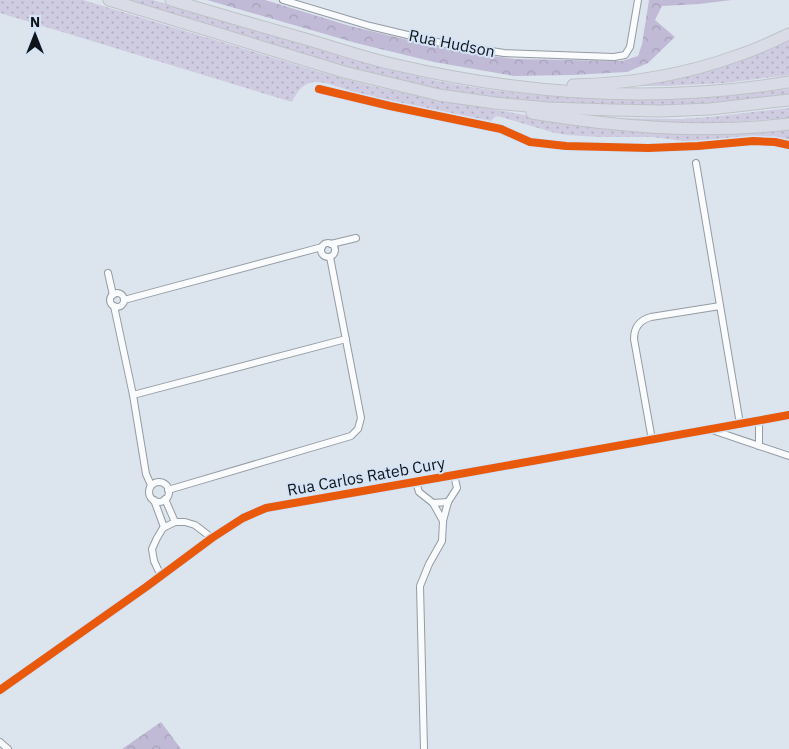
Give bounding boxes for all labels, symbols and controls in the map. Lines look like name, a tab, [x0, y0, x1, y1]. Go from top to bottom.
north arrow	[10, 10, 60, 60]
text: N	[30, 13, 40, 31]
street label: Rua Hudson	[407, 25, 497, 61]
street label: Rua Carlos Rateb Cury	[286, 452, 447, 500]

